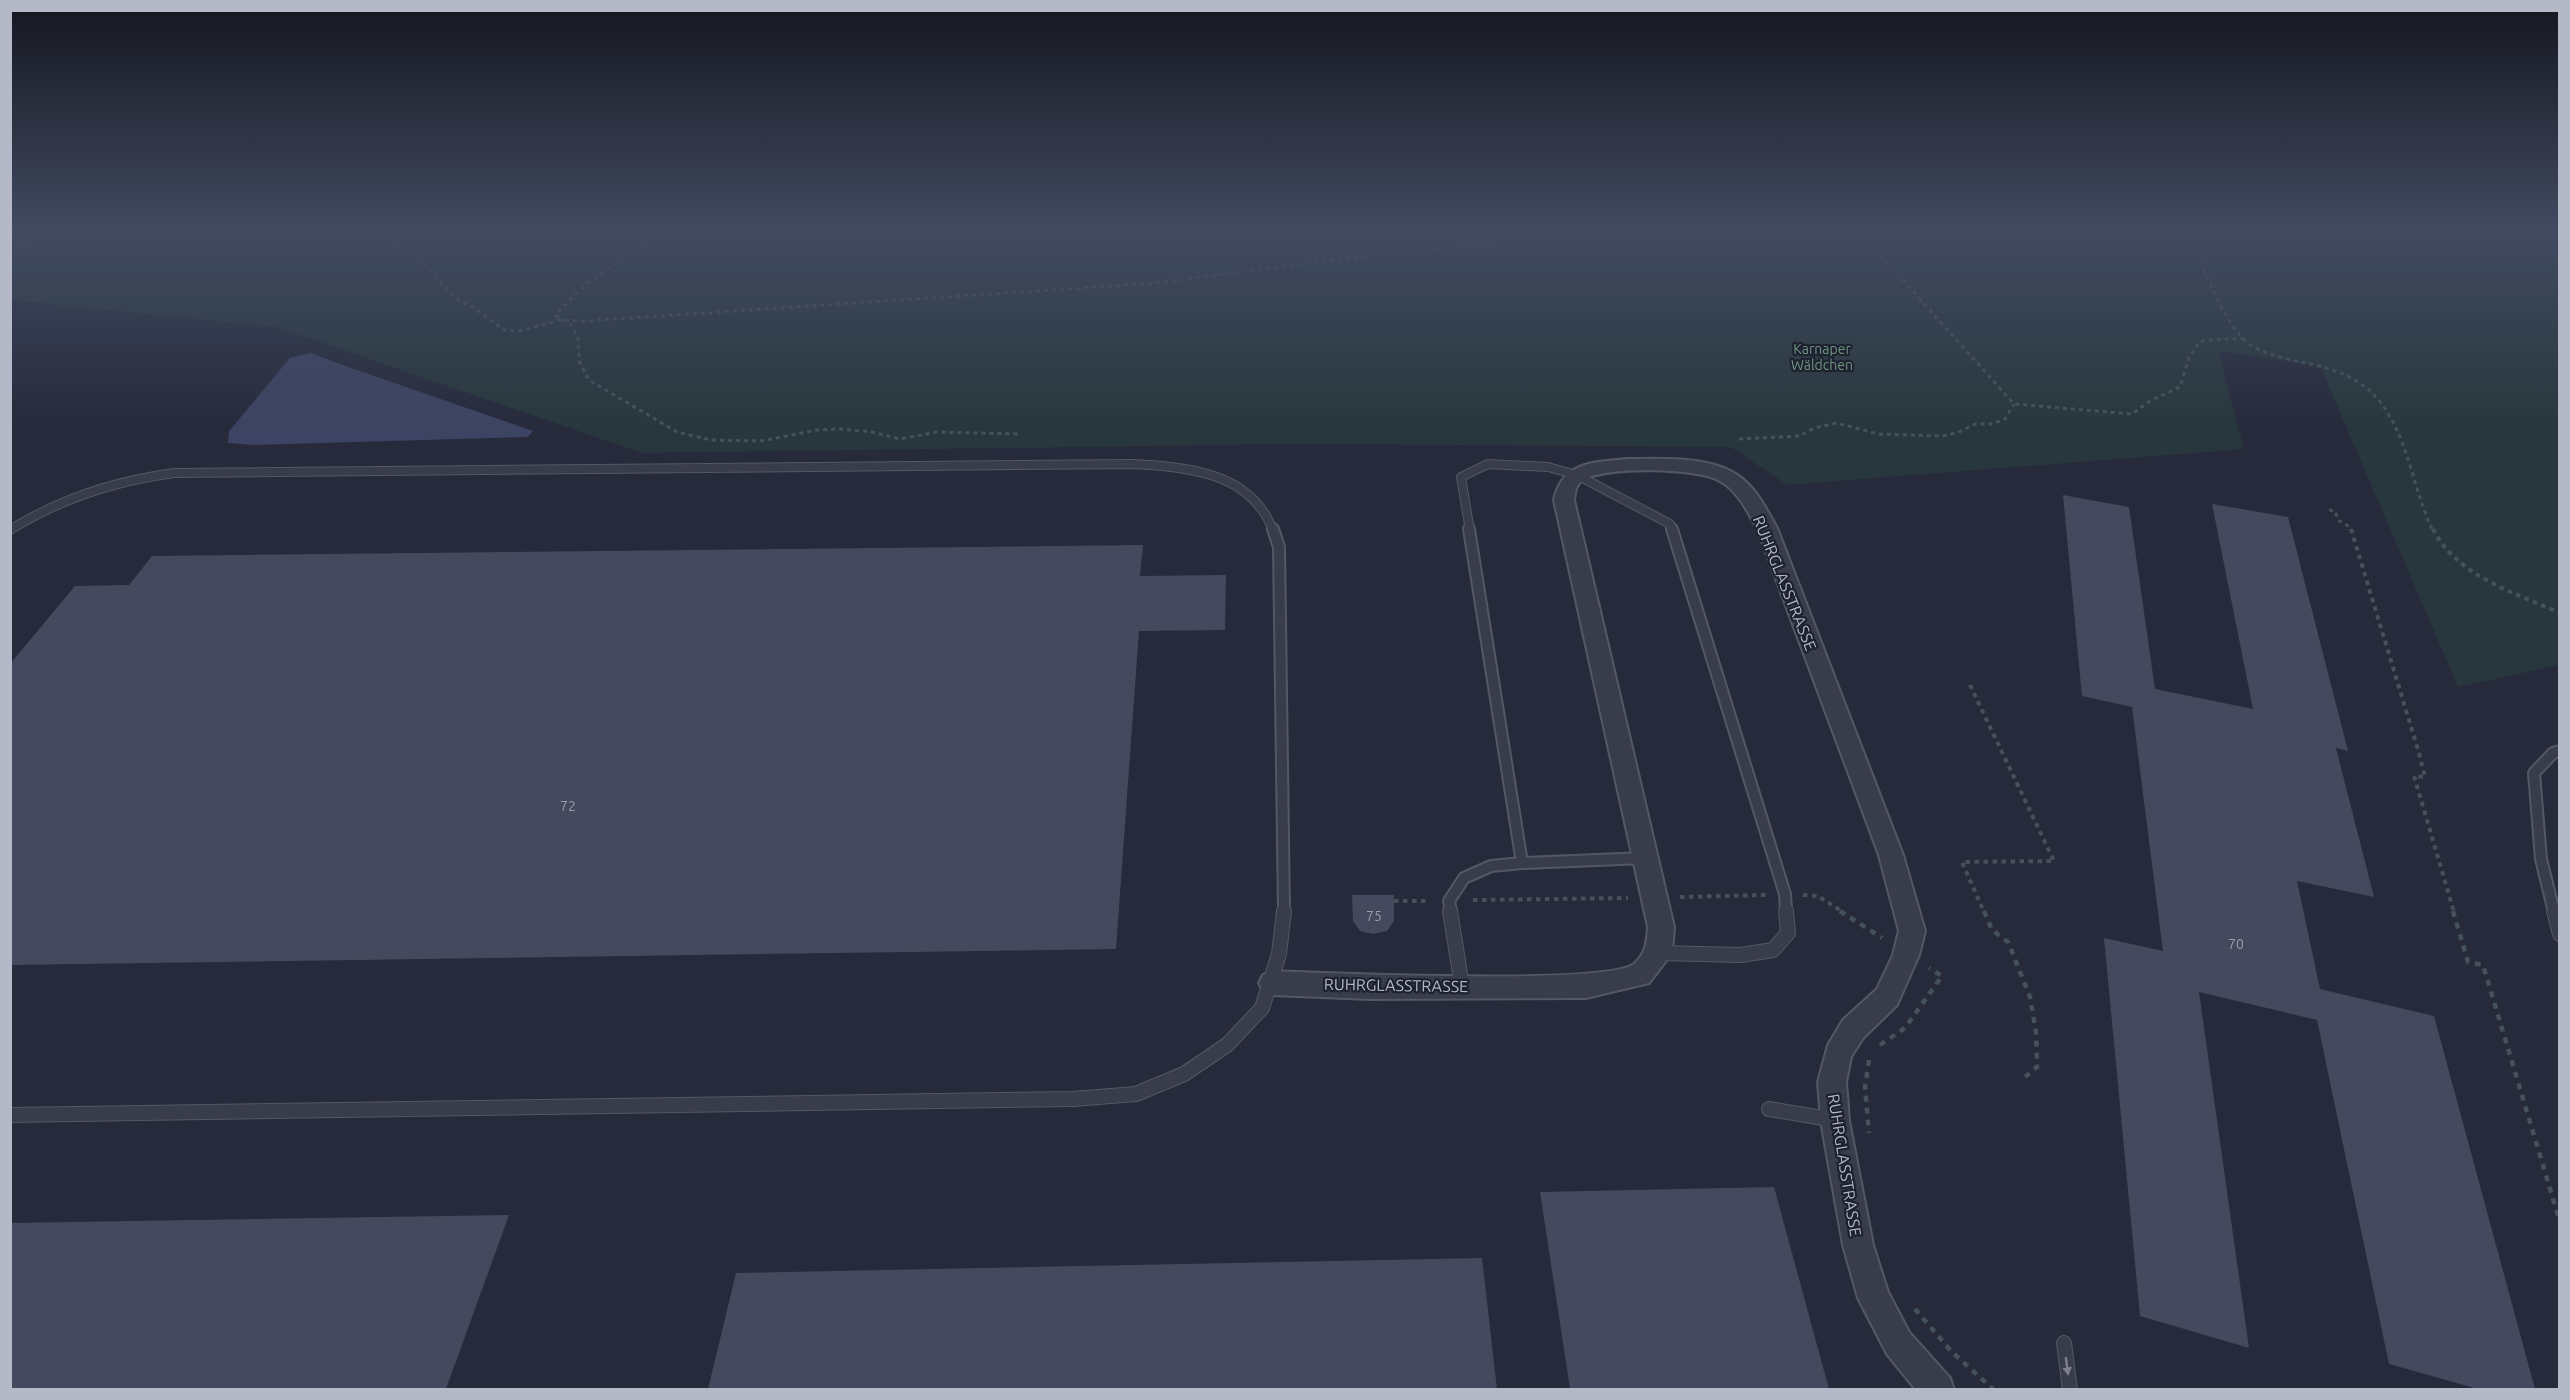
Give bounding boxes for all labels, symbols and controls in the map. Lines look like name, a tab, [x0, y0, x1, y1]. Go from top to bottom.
park label: Karnaper Wäldchen	[1791, 341, 1853, 373]
street label: RUHRGLASSTRASSE	[1750, 513, 1820, 653]
house number: 72	[560, 798, 576, 814]
house number: 75	[1366, 908, 1382, 924]
house number: 70	[2228, 936, 2244, 952]
street label: RUHRGLASSTRASSE	[1324, 975, 1468, 995]
street label: RUHRGLASSTRASSE	[1825, 1092, 1865, 1238]
one-way arrow	[2062, 1357, 2071, 1376]

